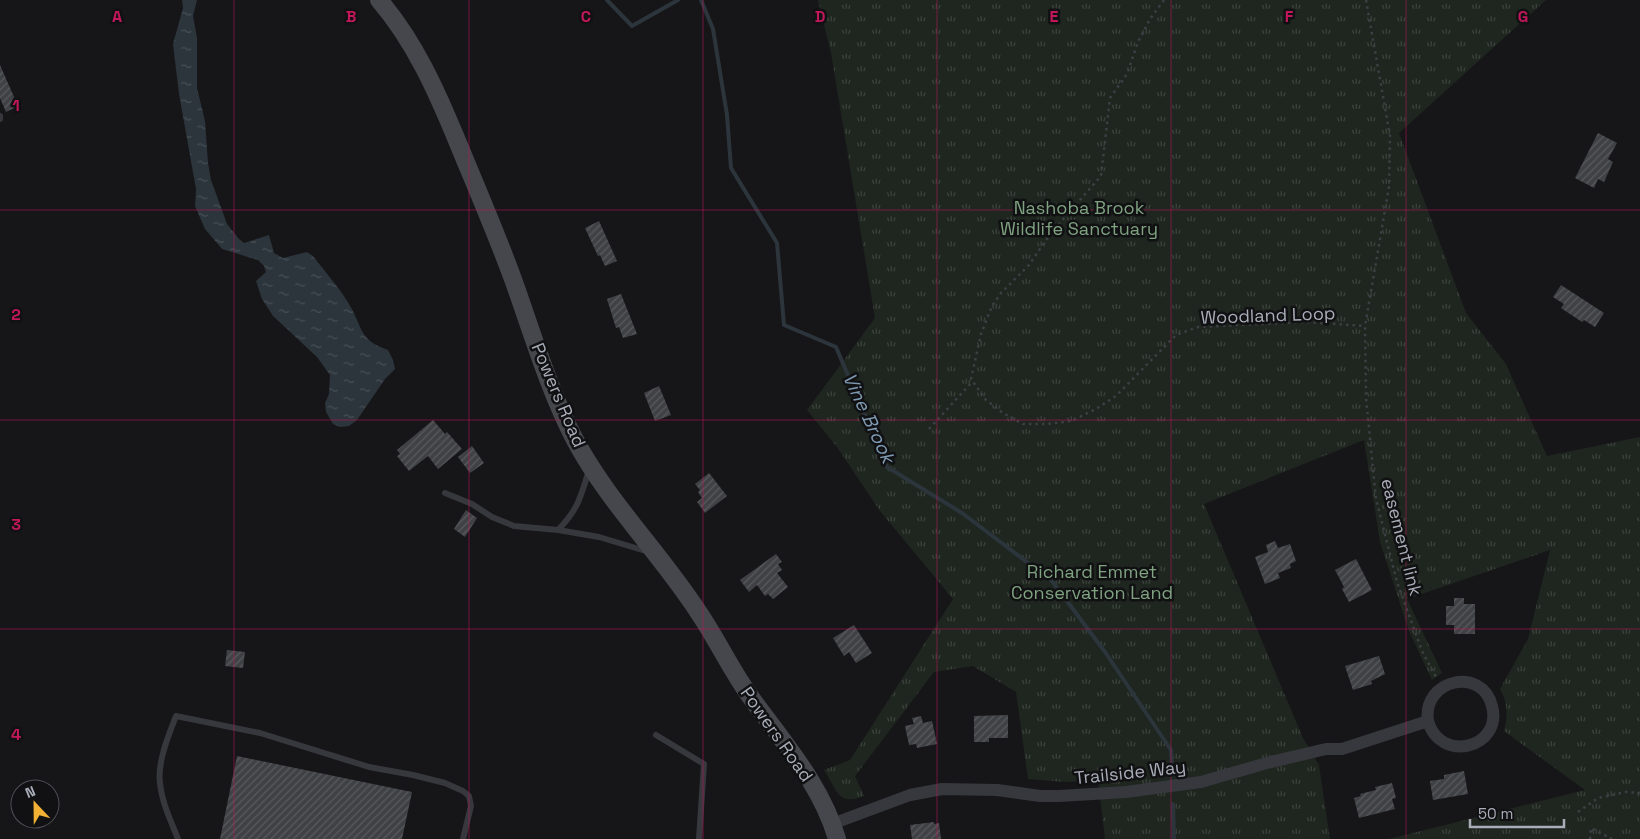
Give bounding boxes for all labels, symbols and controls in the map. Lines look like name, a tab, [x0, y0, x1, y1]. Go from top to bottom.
text: A	[112, 6, 122, 27]
text: B	[346, 6, 356, 27]
text: C	[581, 6, 591, 27]
text: D	[815, 6, 825, 27]
text: E	[1050, 6, 1059, 27]
text: F	[1285, 6, 1294, 27]
text: G	[1518, 6, 1528, 27]
text: 1	[12, 95, 20, 116]
park label: Nashoba Brook Wildlife Sanctuary	[1000, 196, 1158, 240]
street label: Woodland Loop	[1200, 301, 1336, 329]
text: 2	[11, 304, 21, 325]
street label: Powers Road	[527, 339, 591, 451]
water label: Vine Brook	[837, 369, 902, 470]
street label: easement link	[1376, 476, 1428, 599]
text: 3	[11, 514, 21, 535]
park label: Richard Emmet Conservation Land	[1011, 560, 1173, 604]
street label: Powers Road	[736, 682, 818, 786]
text: 4	[11, 724, 21, 745]
street label: Trailside Way	[1073, 755, 1187, 789]
north arrow	[10, 779, 60, 829]
text: N	[22, 782, 38, 802]
scale bar	[1470, 796, 1564, 828]
text: 50 m	[1478, 804, 1513, 823]

